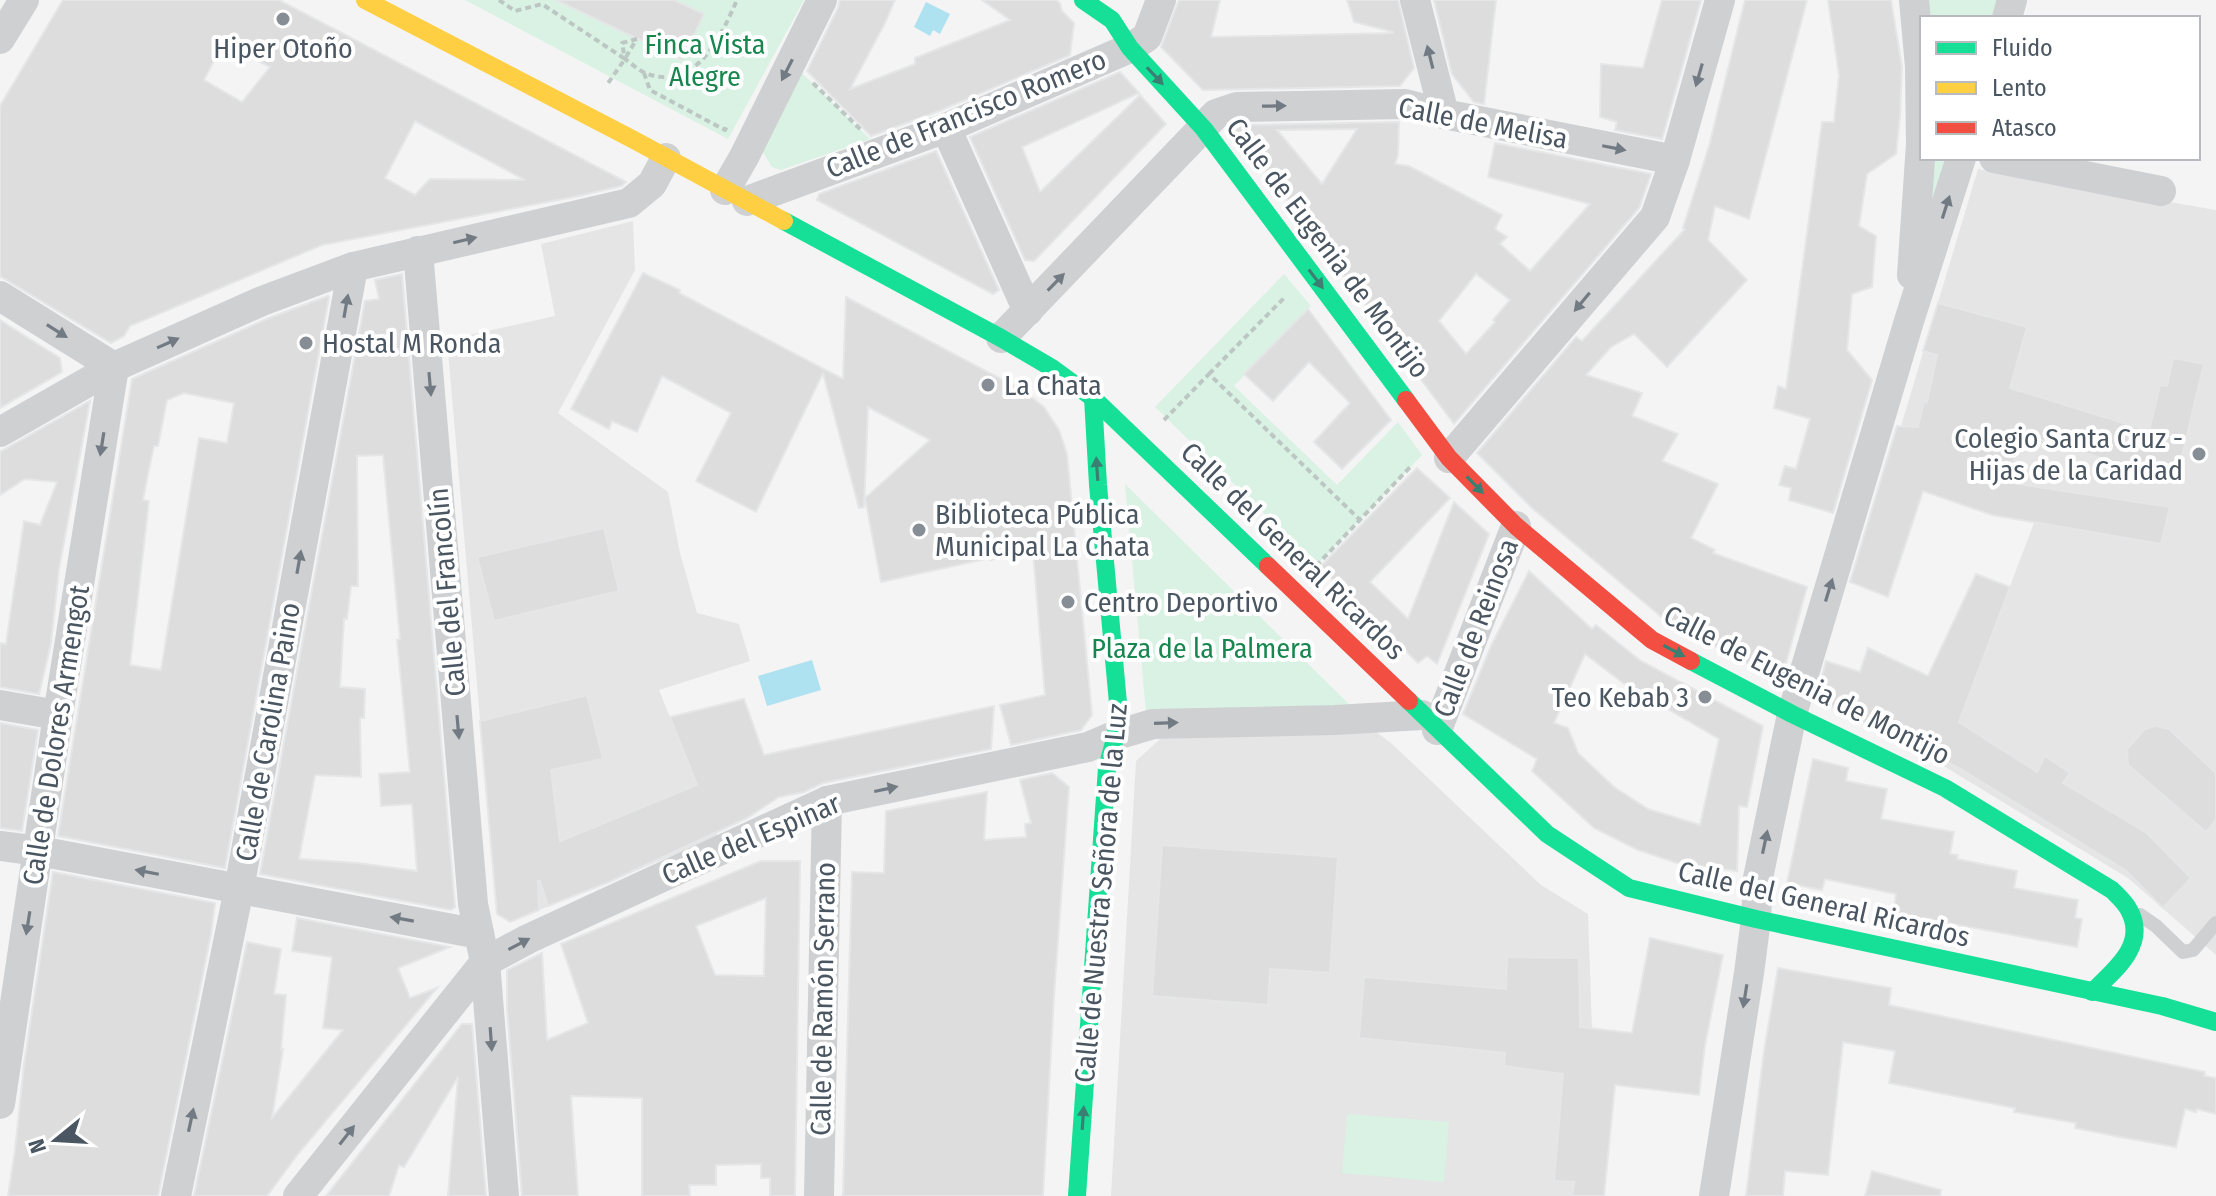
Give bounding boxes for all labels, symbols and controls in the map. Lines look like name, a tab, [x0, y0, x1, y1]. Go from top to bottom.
marker: Hiper Otoño	[274, 10, 292, 28]
legend	[1920, 16, 2200, 160]
park label: Finca Vista Alegre	[644, 28, 766, 93]
place label: Hiper Otoño	[213, 32, 353, 65]
text: Fluido	[1992, 34, 2053, 62]
street label: Calle de Francisco Romero	[821, 43, 1111, 185]
one-way arrow	[1423, 44, 1435, 69]
one-way arrow	[781, 58, 794, 81]
one-way arrow	[1692, 63, 1704, 88]
one-way arrow	[1146, 66, 1164, 85]
text: Lento	[1992, 74, 2047, 102]
street label: Calle de Melisa	[1396, 90, 1570, 156]
one-way arrow	[1262, 100, 1287, 113]
street label: Calle de Eugenia de Montijo	[1220, 112, 1436, 384]
text: Atasco	[1992, 114, 2057, 142]
one-way arrow	[1601, 142, 1626, 155]
one-way arrow	[1940, 195, 1952, 219]
one-way arrow	[453, 233, 478, 246]
one-way arrow	[1308, 269, 1324, 289]
one-way arrow	[1046, 273, 1064, 292]
one-way arrow	[1574, 292, 1592, 311]
one-way arrow	[341, 293, 353, 318]
one-way arrow	[46, 324, 68, 338]
place label: Hostal M Ronda	[322, 327, 502, 360]
marker: Hostal M Ronda	[297, 334, 315, 352]
one-way arrow	[156, 337, 180, 350]
place label: La Chata	[1004, 369, 1102, 402]
one-way arrow	[423, 372, 436, 397]
marker: La Chata	[979, 376, 997, 394]
place label: Colegio Santa Cruz - Hijas de la Caridad	[1954, 422, 2183, 487]
one-way arrow	[95, 432, 108, 457]
street label: Calle del General Ricardos	[1174, 435, 1412, 667]
marker: Colegio Santa Cruz - Hijas de la Caridad	[2190, 445, 2208, 463]
one-way arrow	[1090, 456, 1103, 481]
one-way arrow	[1465, 475, 1484, 494]
street label: Calle del Francolín	[421, 486, 473, 698]
place label: Biblioteca Pública Municipal La Chata	[935, 498, 1150, 563]
marker: Biblioteca Pública Municipal La Chata	[910, 521, 928, 539]
street label: Calle de Reinosa	[1427, 534, 1525, 722]
one-way arrow	[294, 549, 306, 574]
one-way arrow	[1823, 577, 1836, 601]
street label: Calle de Dolores Armengot	[16, 582, 96, 887]
place label: Centro Deportivo	[1084, 586, 1279, 619]
marker: Centro Deportivo	[1059, 593, 1077, 611]
street label: Calle de Eugenia de Montijo	[1658, 598, 1956, 772]
street label: Calle de Carolina Paino	[229, 600, 307, 864]
park label: Plaza de la Palmera	[1091, 632, 1313, 665]
one-way arrow	[1662, 645, 1685, 658]
place label: Teo Kebab 3	[1552, 681, 1689, 714]
marker: Teo Kebab 3	[1696, 688, 1714, 706]
street label: Calle de Nuestra Señora de la Luz	[1068, 702, 1134, 1084]
one-way arrow	[452, 715, 465, 740]
one-way arrow	[1154, 717, 1179, 730]
one-way arrow	[874, 782, 899, 795]
street label: Calle del Espinar	[657, 787, 845, 891]
one-way arrow	[1759, 829, 1772, 854]
street label: Calle del General Ricardos	[1675, 854, 1973, 954]
street label: Calle de Ramón Serrano	[804, 862, 842, 1136]
one-way arrow	[134, 865, 159, 877]
one-way arrow	[21, 911, 34, 936]
one-way arrow	[390, 913, 415, 925]
one-way arrow	[507, 937, 530, 950]
one-way arrow	[1738, 984, 1751, 1009]
one-way arrow	[485, 1027, 498, 1052]
north arrow	[16, 1100, 96, 1180]
one-way arrow	[1077, 1105, 1090, 1130]
one-way arrow	[186, 1107, 198, 1132]
one-way arrow	[338, 1125, 354, 1145]
text: N	[23, 1136, 52, 1156]

